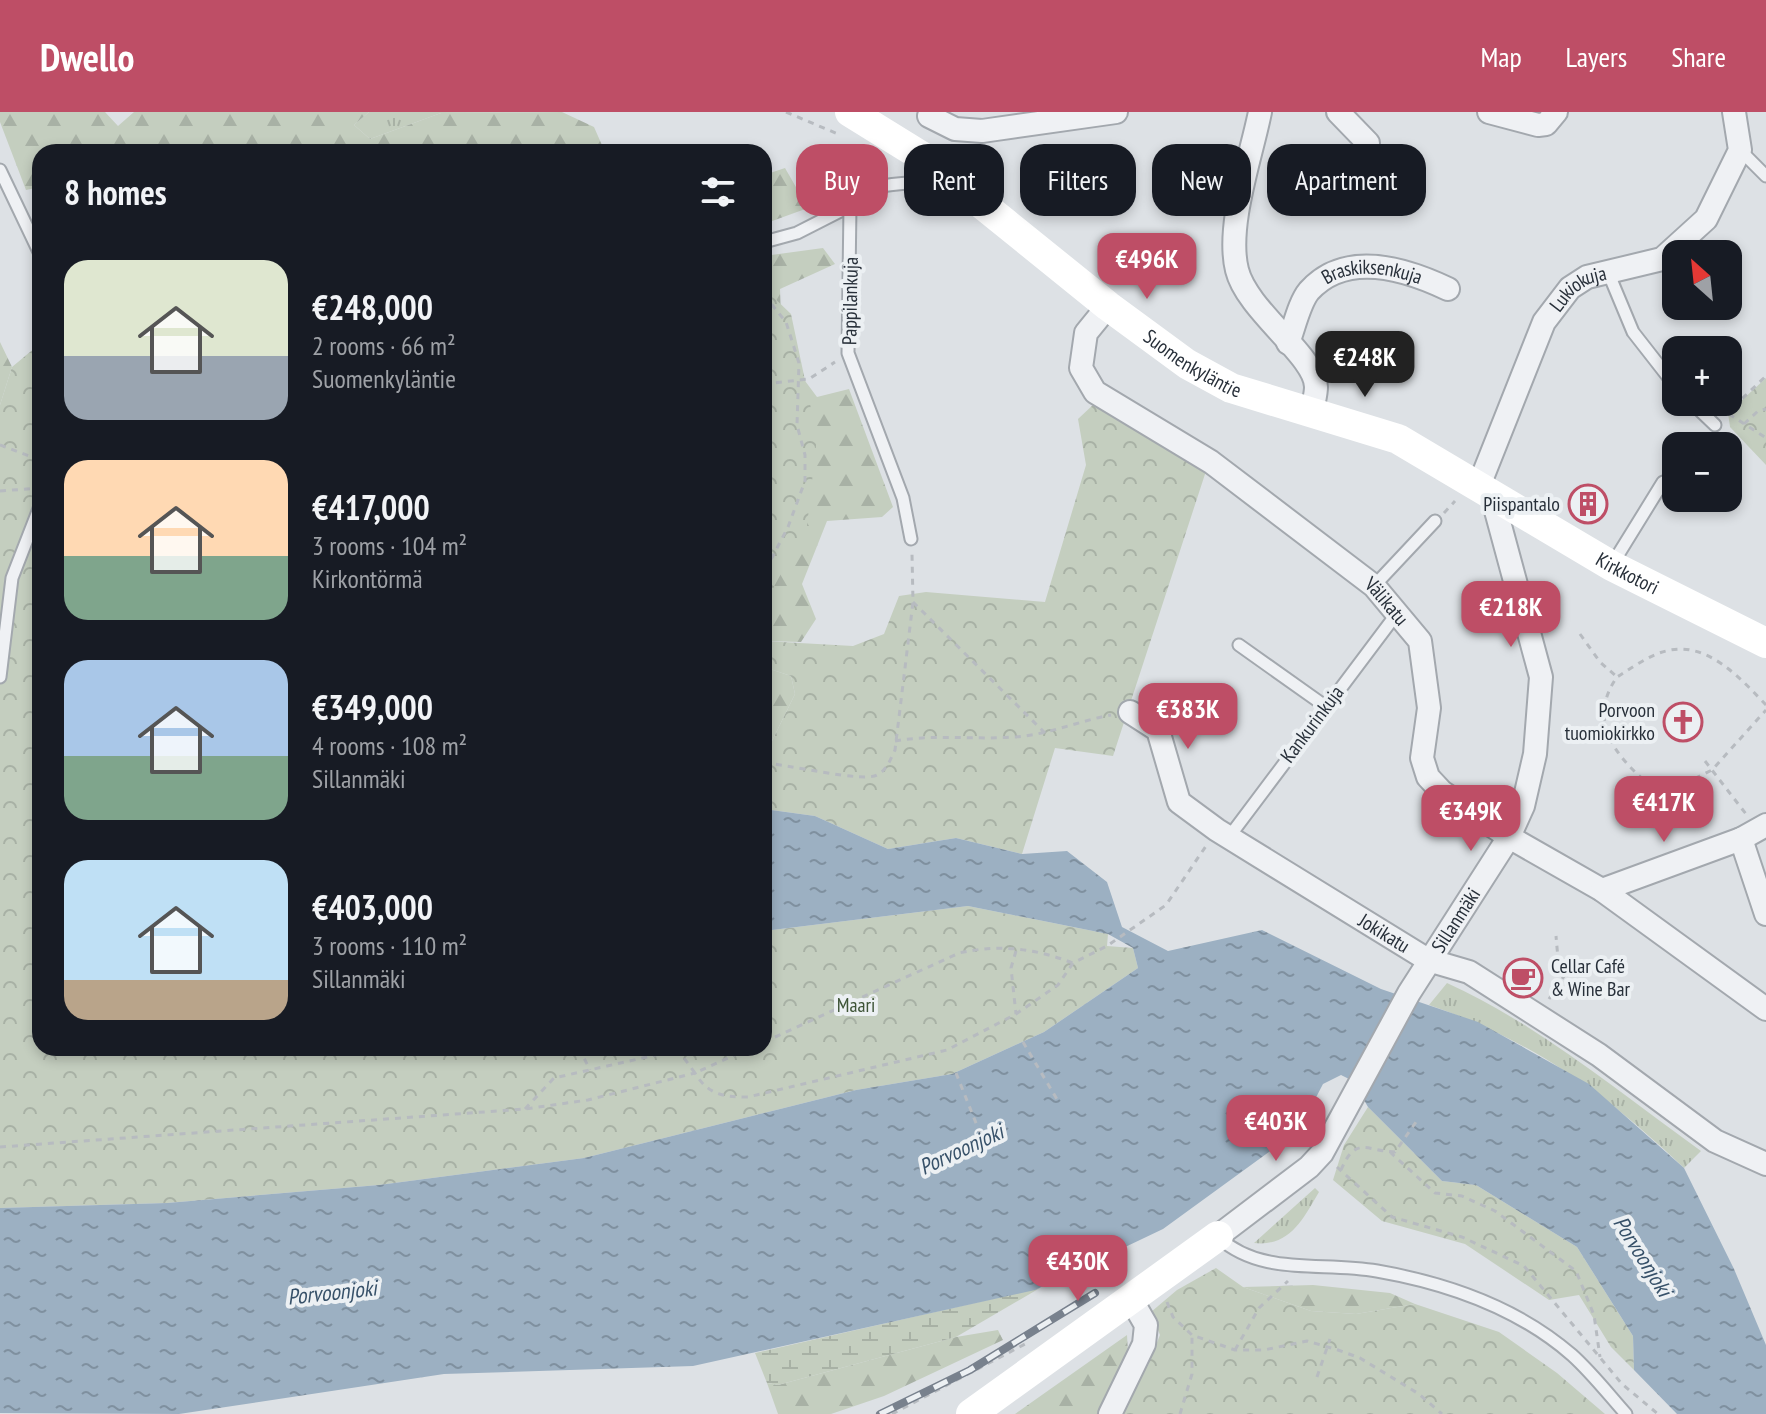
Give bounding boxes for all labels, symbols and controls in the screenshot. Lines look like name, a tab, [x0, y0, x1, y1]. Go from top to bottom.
text: Dwello	[40, 32, 134, 81]
text: Map	[1480, 38, 1522, 75]
text: Layers	[1566, 38, 1627, 75]
text: Share	[1671, 38, 1726, 75]
chip: Buy	[796, 144, 888, 216]
chip: Rent	[904, 144, 1004, 216]
chip: Filters	[1020, 144, 1136, 216]
chip: New	[1152, 144, 1251, 216]
chip: Apartment	[1267, 144, 1426, 216]
text: 8 homes	[64, 170, 167, 214]
icon: filters	[696, 170, 740, 214]
pin: €496K	[1091, 233, 1203, 301]
north arrow	[1662, 240, 1742, 320]
map controls	[1662, 240, 1742, 512]
text: €496K	[1115, 242, 1179, 275]
street label: Braskiksenkuja	[1317, 254, 1426, 290]
street label: Pappilankuja	[836, 257, 864, 345]
street label: Lukiokuja	[1544, 260, 1609, 317]
text: €248,000	[312, 285, 433, 329]
icon: home	[128, 292, 224, 388]
street label: Suomenkyläntie	[1138, 323, 1244, 403]
text: 2 rooms · 66 m²	[312, 329, 456, 362]
pin: €248K	[1309, 331, 1421, 399]
button: +	[1662, 336, 1742, 416]
text: €248K	[1333, 340, 1397, 373]
text: Suomenkyläntie	[312, 362, 456, 395]
button: −	[1662, 432, 1742, 512]
building icon: Piispantalo	[1567, 483, 1609, 525]
text: €417,000	[312, 485, 430, 529]
place label: Piispantalo	[1483, 491, 1560, 517]
icon: home	[128, 492, 224, 588]
text: 3 rooms · 104 m²	[312, 529, 467, 562]
street label: Kirkkotori	[1591, 546, 1663, 600]
text: Kirkontörmä	[312, 562, 423, 595]
street label: Välikatu	[1359, 570, 1414, 631]
pin: €218K	[1455, 581, 1567, 649]
text: €218K	[1479, 590, 1543, 623]
street label: Kankurinkuja	[1275, 680, 1349, 768]
pin: €383K	[1132, 683, 1244, 751]
text: €349,000	[312, 685, 433, 729]
icon: home	[128, 692, 224, 788]
text: €383K	[1156, 692, 1220, 725]
place label: Porvoon tuomiokirkko	[1565, 697, 1655, 746]
church icon: Porvoon tuomiokirkko	[1662, 701, 1704, 743]
text: 4 rooms · 108 m²	[312, 729, 467, 762]
text: Sillanmäki	[312, 762, 406, 795]
pin: €417K	[1608, 776, 1720, 844]
pin: €349K	[1415, 785, 1527, 853]
text: €417K	[1632, 785, 1696, 818]
text: €349K	[1439, 794, 1503, 827]
street label: Sillanmäki	[1425, 883, 1486, 958]
text: €403,000	[312, 885, 433, 929]
icon: home	[128, 892, 224, 988]
street label: Jokikatu	[1353, 907, 1415, 959]
text: 3 rooms · 110 m²	[312, 929, 467, 962]
place label: Cellar Café & Wine Bar	[1551, 953, 1631, 1002]
cafe icon: Cellar Café & Wine Bar	[1502, 957, 1544, 999]
text: Sillanmäki	[312, 962, 406, 995]
park label: Maari	[837, 992, 875, 1018]
pin: €403K	[1220, 1095, 1332, 1163]
text: €403K	[1244, 1104, 1308, 1137]
water label: Porvoonjoki	[914, 1116, 1010, 1181]
water label: Porvoonjoki	[1607, 1211, 1680, 1304]
pin: €430K	[1022, 1235, 1134, 1303]
text: €430K	[1046, 1244, 1110, 1277]
water label: Porvoonjoki	[286, 1273, 381, 1311]

